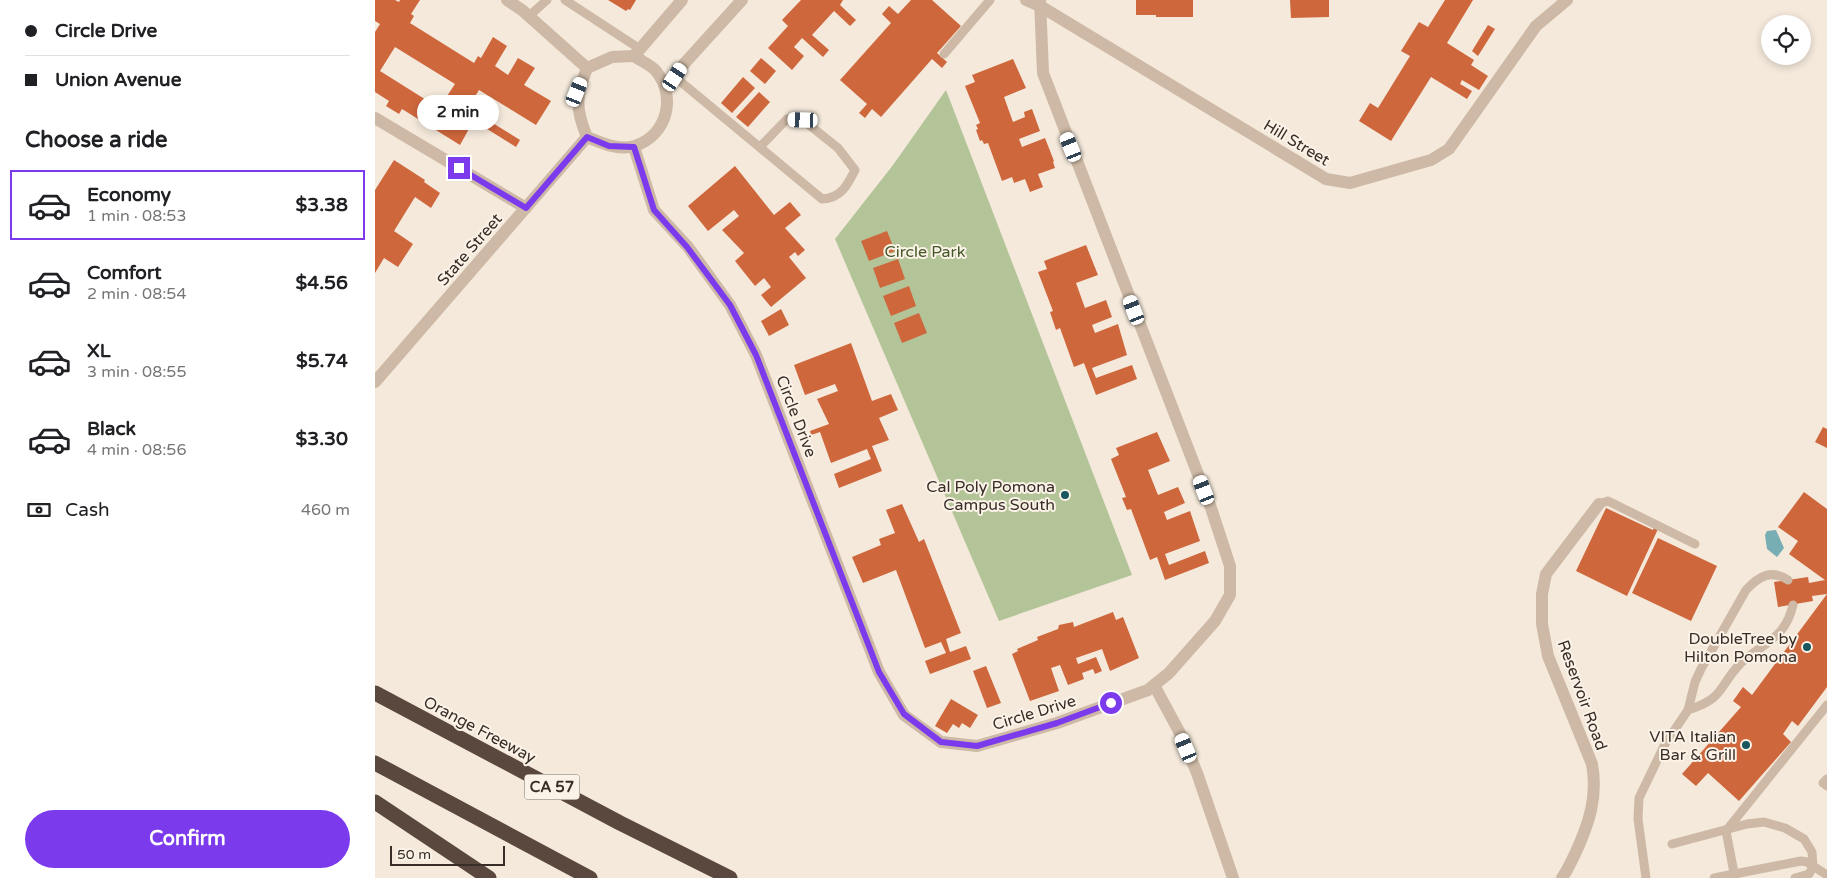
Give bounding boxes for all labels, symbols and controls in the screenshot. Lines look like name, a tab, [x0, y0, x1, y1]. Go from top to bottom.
map controls	[1761, 15, 1811, 65]
button: locate	[1761, 15, 1811, 65]
text: Circle Drive	[55, 20, 157, 42]
car	[660, 60, 689, 94]
text: Union Avenue	[55, 69, 181, 91]
car	[564, 75, 589, 109]
callout: 2 min	[418, 96, 500, 130]
text: 2 min	[437, 102, 479, 122]
car	[787, 112, 818, 128]
street label: Hill Street	[1260, 115, 1333, 170]
text: Choose a ride	[25, 127, 168, 153]
car	[1058, 130, 1083, 164]
route end	[448, 157, 470, 179]
icon: car	[27, 183, 72, 228]
text: Economy	[87, 184, 171, 206]
text: $3.38	[296, 194, 348, 216]
text: 1 min · 08:53	[87, 206, 186, 226]
street label: State Street	[433, 209, 507, 290]
park label: Circle Park	[885, 242, 966, 262]
icon: car	[27, 261, 72, 306]
text: Comfort	[87, 262, 161, 284]
text: $4.56	[296, 272, 348, 294]
text: 2 min · 08:54	[87, 284, 186, 304]
car	[1121, 293, 1146, 327]
icon: car	[27, 339, 72, 384]
text: XL	[87, 340, 111, 362]
text: $5.74	[296, 350, 348, 372]
text: 3 min · 08:55	[87, 362, 186, 382]
street label: Circle Drive	[771, 373, 821, 460]
icon: car	[27, 417, 72, 462]
text: Black	[87, 418, 136, 440]
text: $3.30	[296, 428, 348, 450]
text: 4 min · 08:56	[87, 440, 186, 460]
car	[1191, 473, 1216, 507]
place label: Cal Poly Pomona Campus South	[926, 477, 1055, 515]
marker: Cal Poly Pomona Campus South	[1059, 489, 1071, 501]
icon: cash	[25, 496, 53, 524]
text: Cash	[65, 499, 110, 521]
text: 460 m	[301, 500, 350, 520]
place label: DoubleTree by Hilton Pomona	[1684, 629, 1797, 667]
street label: Reservoir Road	[1553, 637, 1611, 753]
marker: DoubleTree by Hilton Pomona	[1801, 641, 1813, 653]
street label: Circle Drive	[990, 691, 1078, 735]
street label: Orange Freeway	[420, 692, 539, 768]
route start	[1100, 692, 1122, 714]
place label: VITA Italian Bar & Grill	[1649, 727, 1736, 765]
car	[1173, 731, 1198, 765]
marker: VITA Italian Bar & Grill	[1740, 739, 1752, 751]
road number: CA 57	[525, 774, 579, 800]
button: Confirm	[25, 810, 350, 868]
scale bar	[390, 843, 505, 866]
text: 50 m	[397, 846, 431, 863]

